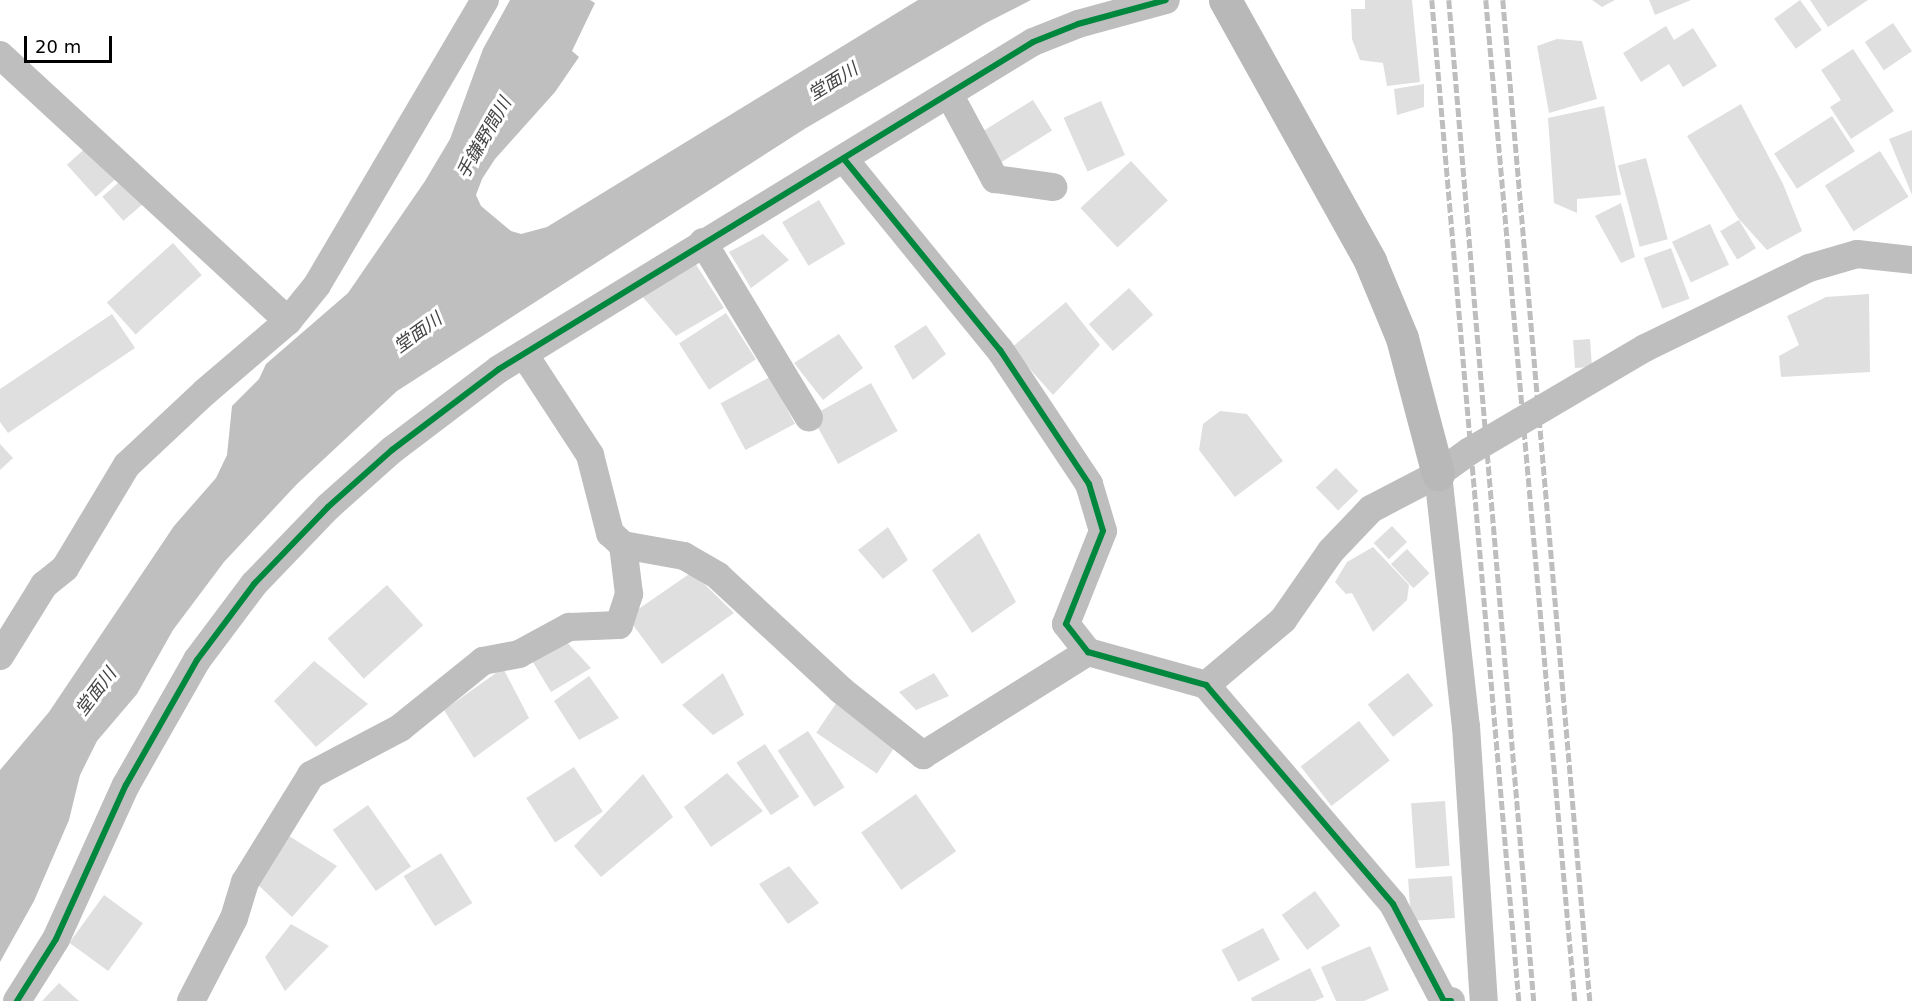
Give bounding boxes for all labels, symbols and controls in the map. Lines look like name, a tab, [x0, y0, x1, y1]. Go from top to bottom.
scale bar	[27, 24, 116, 62]
text: 20 m	[35, 36, 81, 57]
water label: 堂面川	[804, 59, 862, 105]
water label: 手鎌野間川	[452, 94, 516, 182]
water label: 堂面川	[390, 308, 446, 358]
water label: 堂面川	[71, 664, 121, 720]

